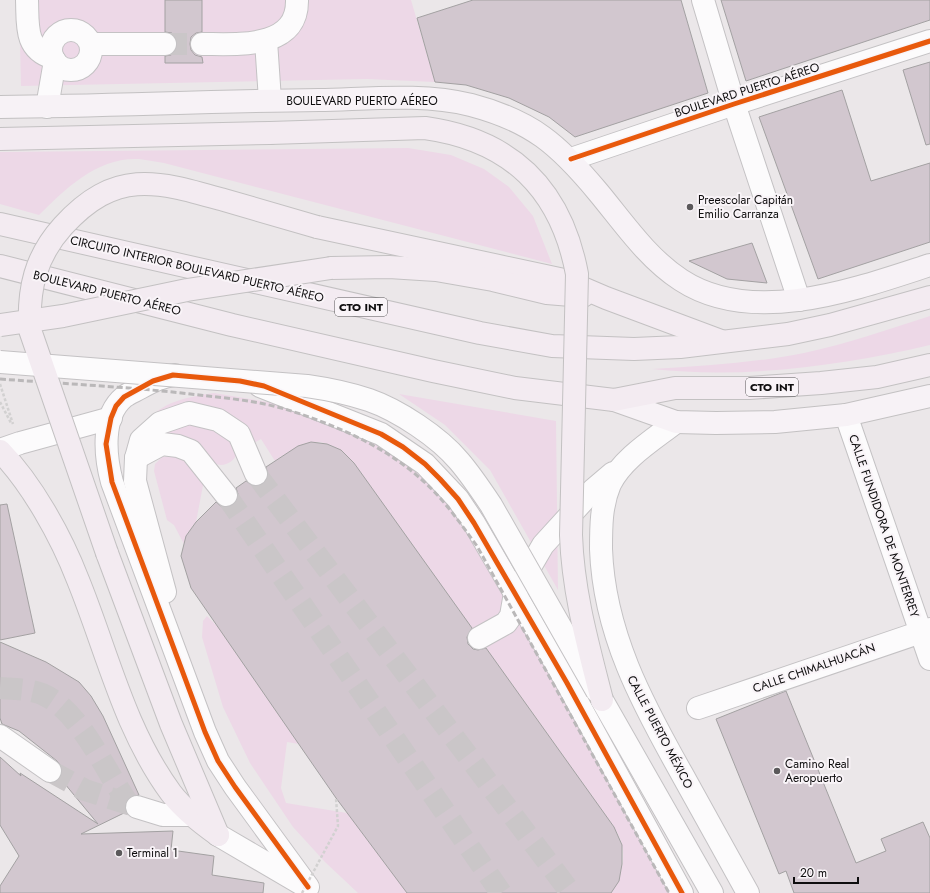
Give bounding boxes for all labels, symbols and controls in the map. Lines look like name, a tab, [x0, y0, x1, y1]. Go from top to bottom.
street label: BOULEVARD PUERTO AÉREO	[672, 58, 822, 122]
street label: BOULEVARD PUERTO AÉREO	[286, 92, 438, 110]
place label: Preescolar Capitán Emilio Carranza	[698, 191, 793, 223]
marker: Preescolar Capitán Emilio Carranza	[685, 202, 695, 212]
street label: CIRCUITO INTERIOR BOULEVARD PUERTO AÉREO	[69, 233, 325, 305]
street label: BOULEVARD PUERTO AÉREO	[32, 268, 182, 318]
road number: CTO INT	[335, 298, 387, 316]
road number: CTO INT	[746, 378, 798, 396]
street label: CALLE FUNDIDORA DE MONTERREY	[844, 432, 924, 620]
street label: CALLE CHIMALHUACÁN	[750, 639, 878, 697]
street label: CALLE PUERTO MÉXICO	[622, 672, 698, 792]
place label: Camino Real Aeropuerto	[785, 755, 849, 787]
marker: Camino Real Aeropuerto	[772, 766, 782, 776]
place label: Terminal 1	[127, 844, 178, 862]
marker: Terminal 1	[114, 848, 124, 858]
scale bar	[794, 859, 858, 885]
text: 20 m	[800, 864, 827, 882]

